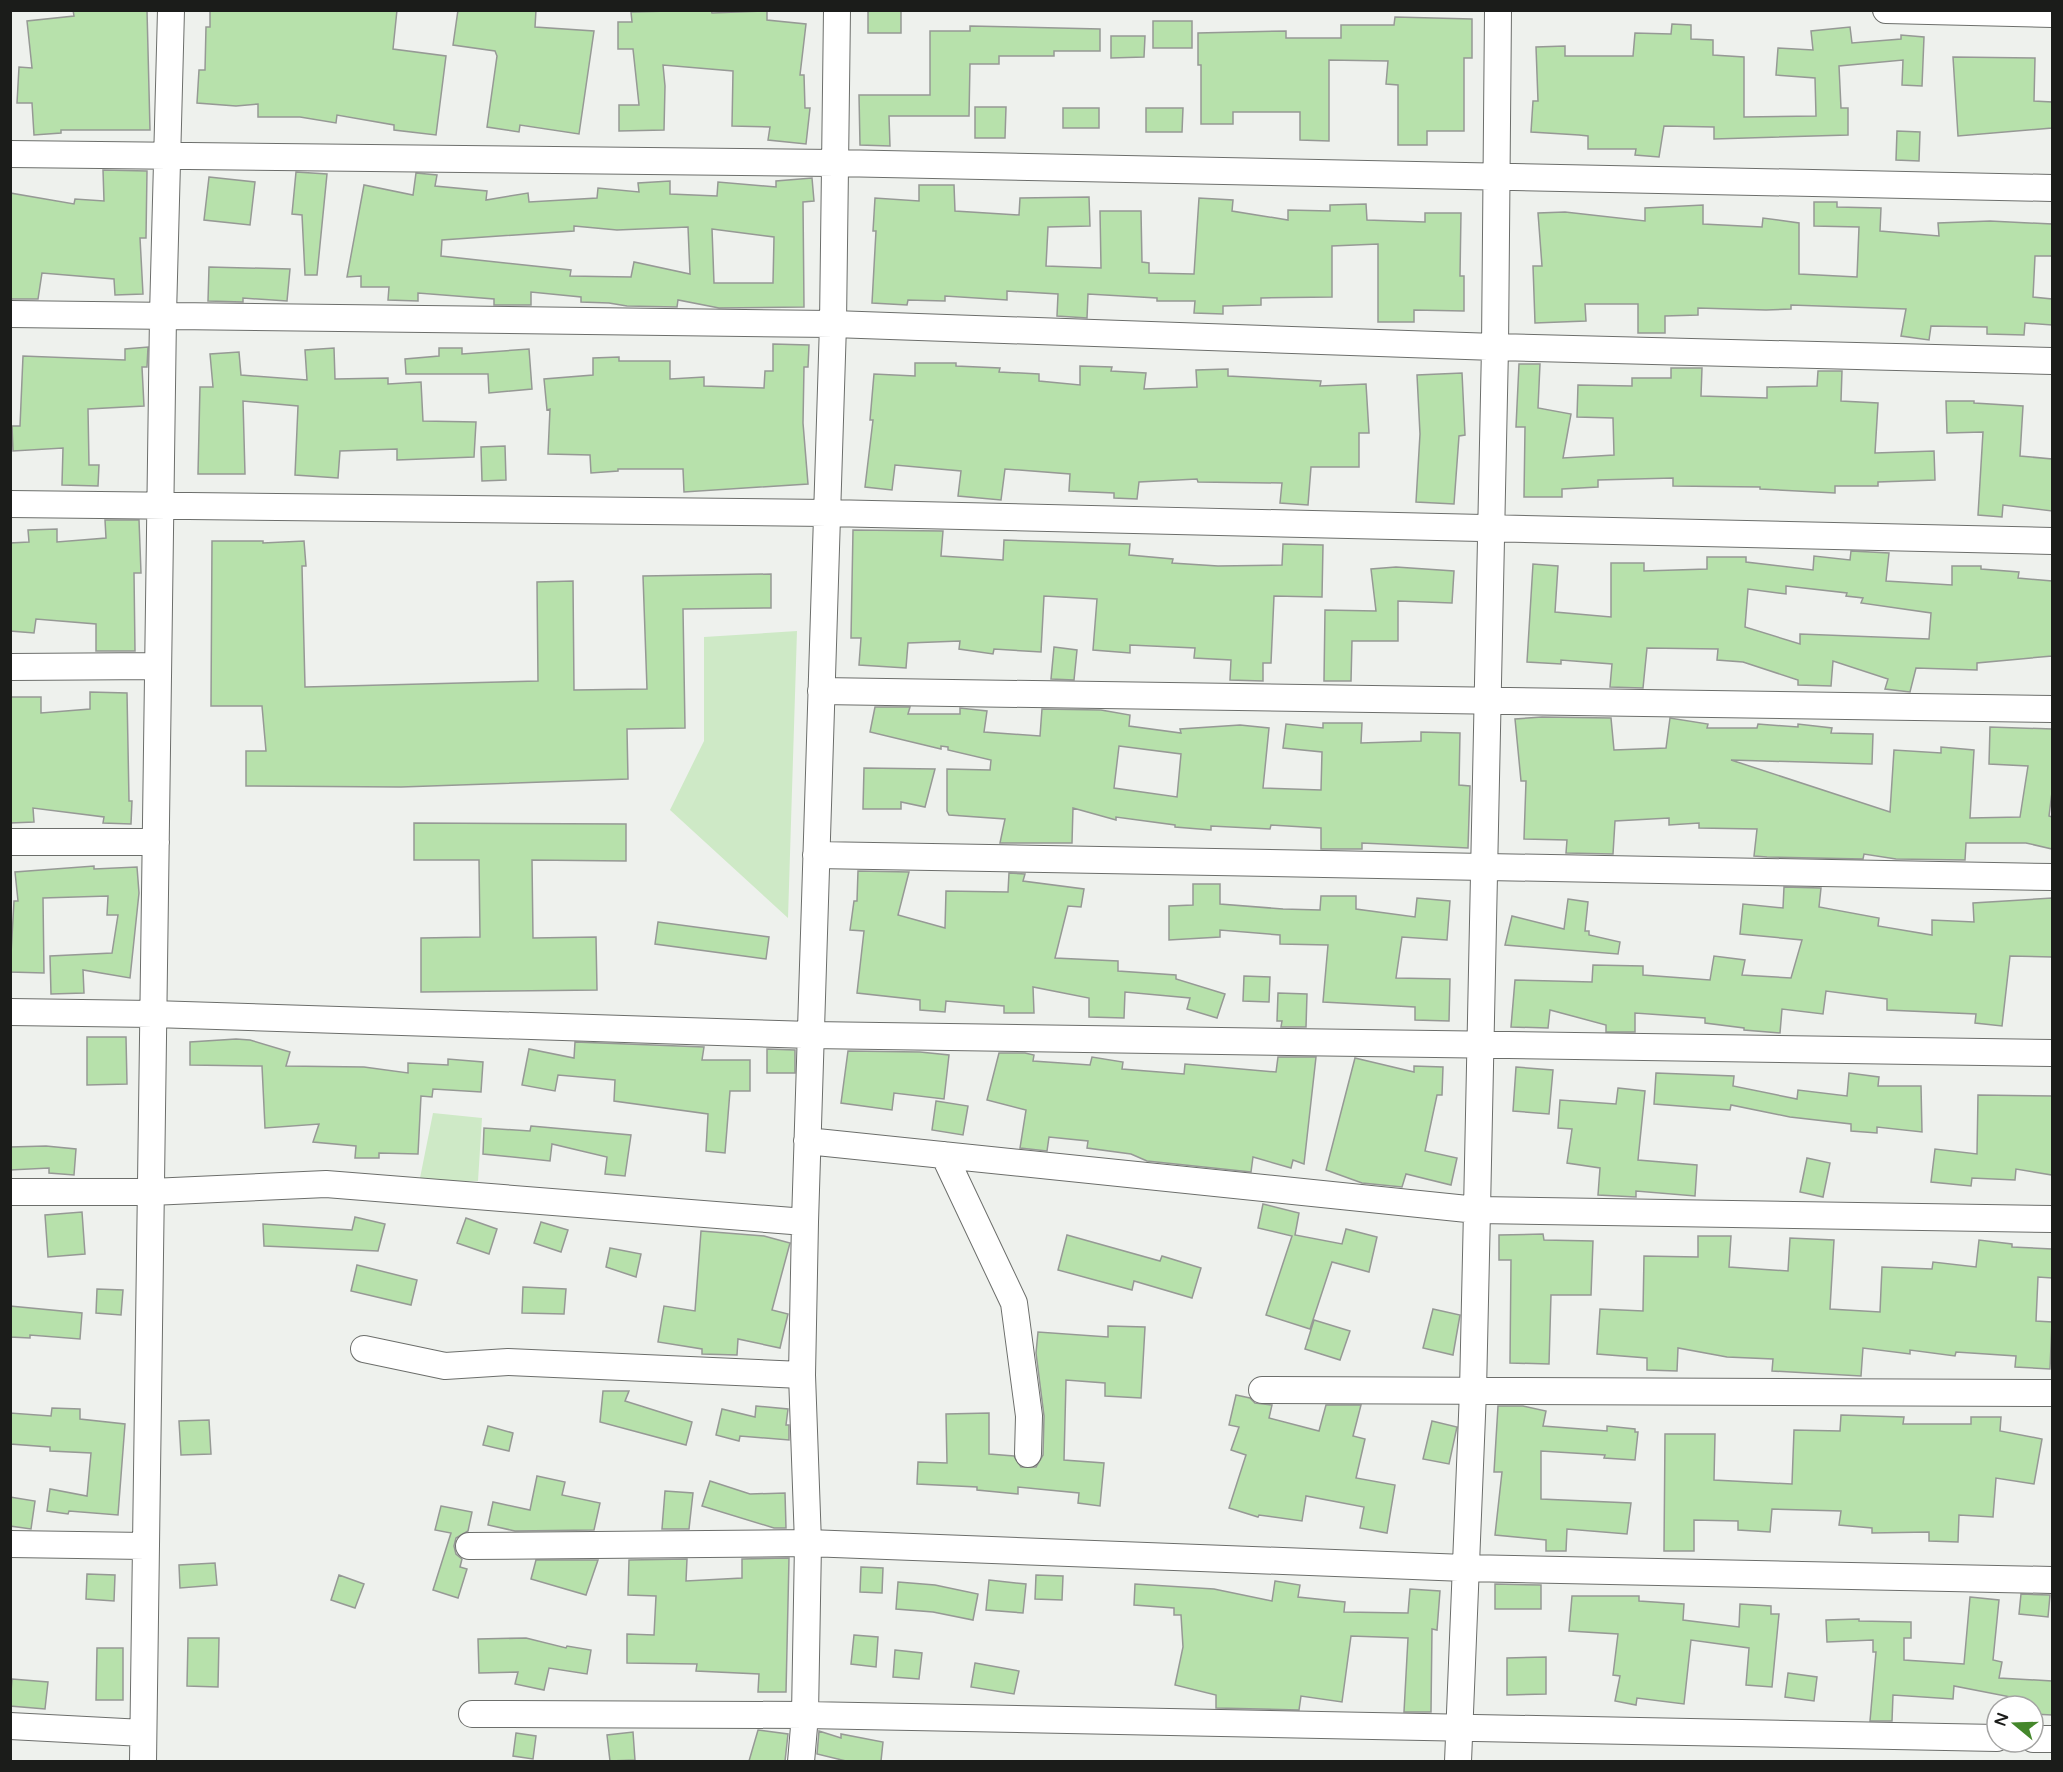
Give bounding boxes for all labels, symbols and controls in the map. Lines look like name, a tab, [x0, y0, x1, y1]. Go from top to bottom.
north arrow	[1985, 1694, 2045, 1754]
text: N	[1990, 1710, 2013, 1729]

